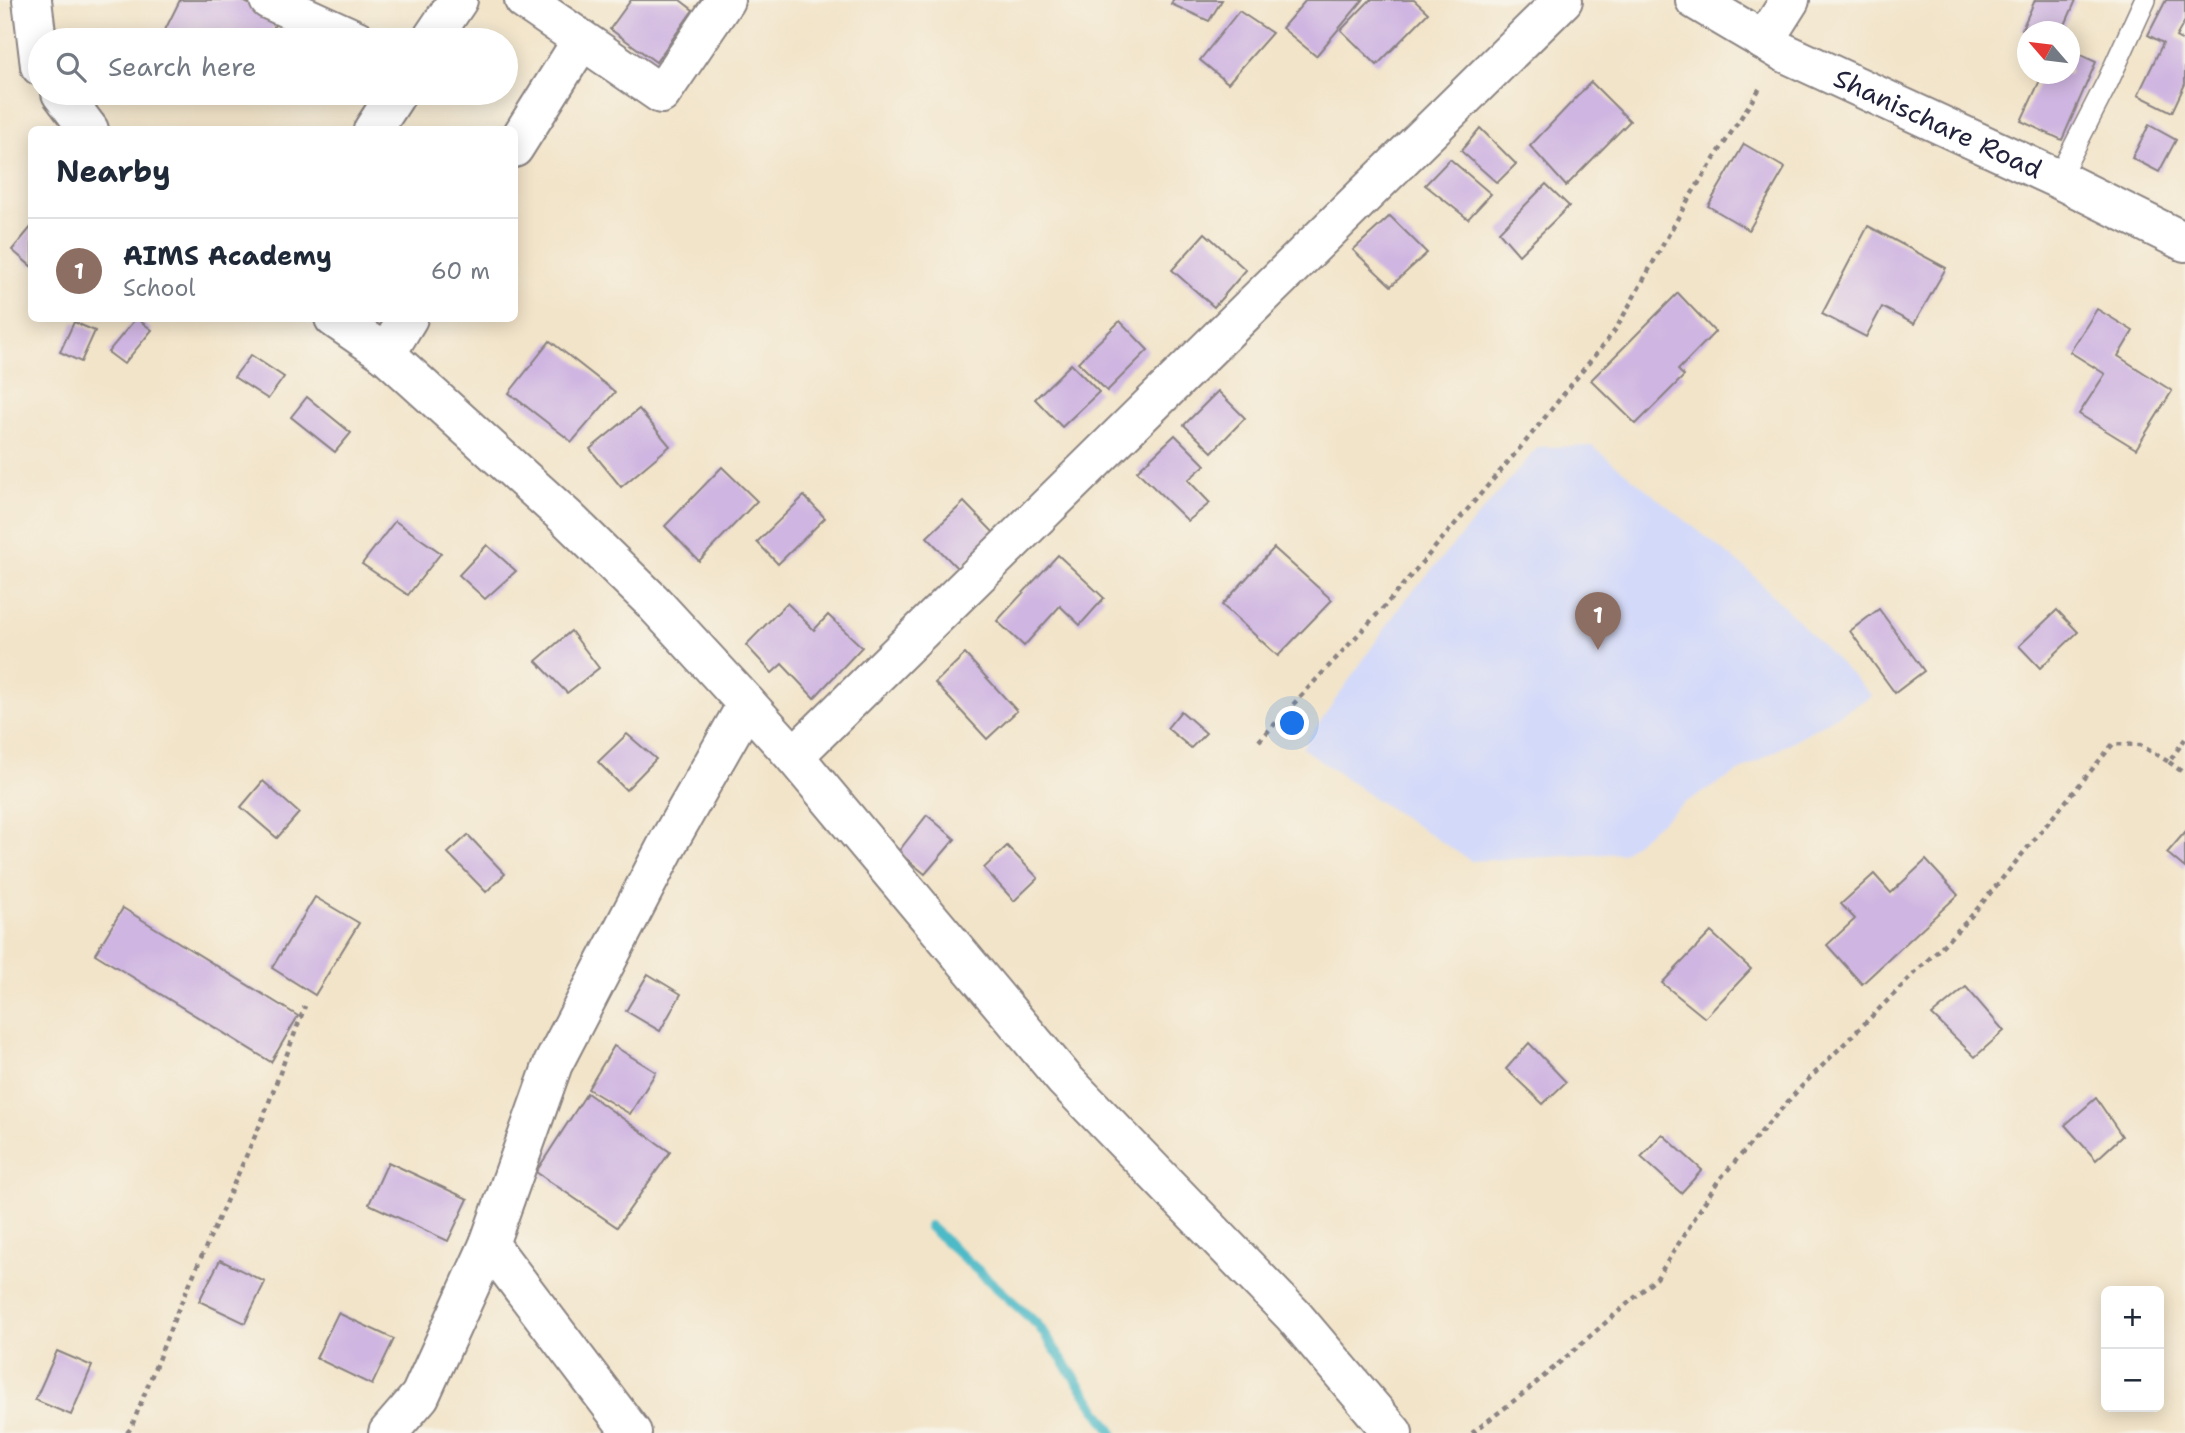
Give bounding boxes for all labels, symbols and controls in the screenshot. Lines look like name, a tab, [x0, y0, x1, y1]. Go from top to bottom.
north arrow	[2017, 21, 2080, 84]
search box	[28, 28, 518, 105]
icon: search	[52, 48, 90, 86]
text: Search here	[108, 49, 257, 84]
street label: Shanischare Road	[1829, 60, 2048, 186]
text: Nearby	[56, 151, 171, 192]
text: AIMS Academy	[123, 238, 332, 273]
text: 1	[74, 256, 84, 286]
text: 60 m	[431, 256, 490, 286]
text: School	[123, 273, 195, 303]
pin: 1	[1575, 592, 1621, 650]
your location	[1275, 706, 1309, 740]
map controls	[2101, 1286, 2164, 1412]
button: +	[2101, 1286, 2164, 1349]
button: −	[2101, 1349, 2164, 1412]

